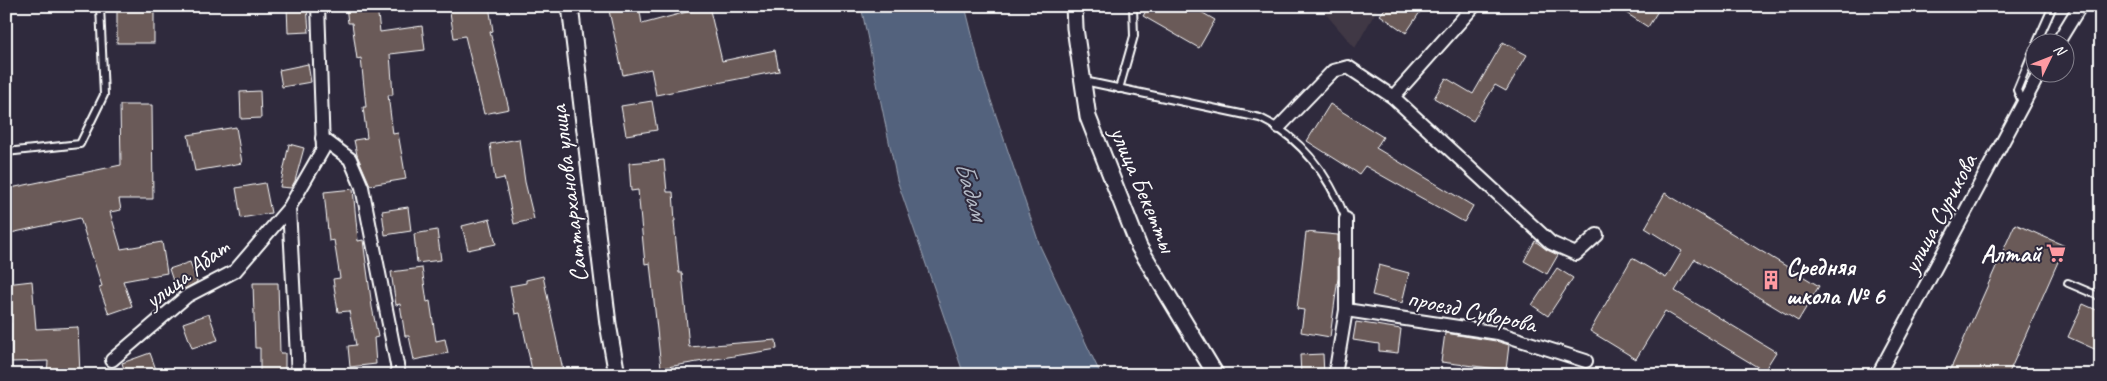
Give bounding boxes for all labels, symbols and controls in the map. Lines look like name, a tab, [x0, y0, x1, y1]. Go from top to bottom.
north arrow	[2024, 32, 2074, 82]
text: N	[2050, 41, 2070, 60]
street label: Саттарханова улица	[542, 102, 596, 284]
street label: улица Бекетты	[1102, 120, 1185, 259]
street label: улица Сурикова	[1894, 146, 1986, 280]
water label: Бадам	[947, 157, 997, 227]
street label: улица Абат	[136, 230, 237, 317]
place label: Алтай	[1981, 238, 2043, 270]
supermarket icon: Алтай	[2045, 242, 2067, 264]
place label: Средняя школа № 6	[1786, 251, 1886, 312]
building icon: Средняя школа № 6	[1760, 269, 1782, 291]
street label: проезд Суворова	[1405, 282, 1542, 341]

